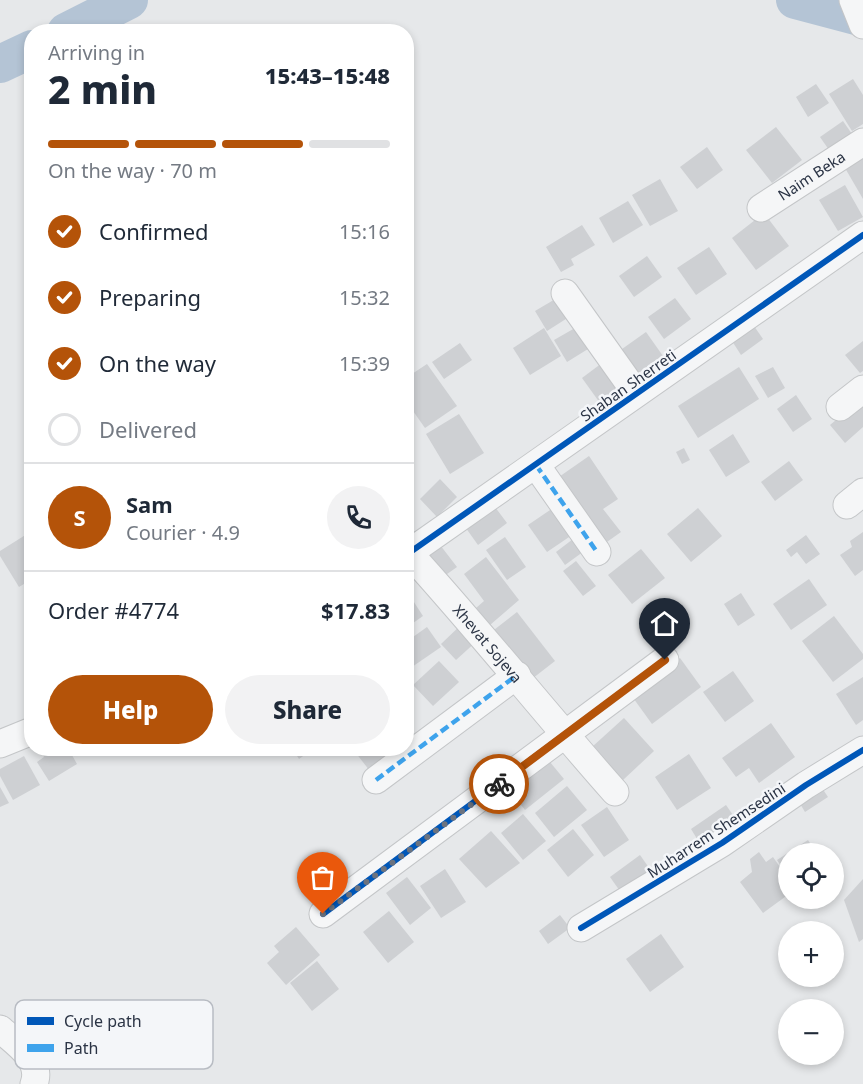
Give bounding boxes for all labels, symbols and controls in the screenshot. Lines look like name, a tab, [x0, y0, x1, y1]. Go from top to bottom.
text: Arriving in	[48, 39, 145, 66]
text: 15:43–15:48	[265, 60, 390, 90]
text: 2 min	[48, 62, 157, 115]
street label: Naim Beka	[774, 146, 849, 205]
text: On the way · 70 m	[48, 157, 217, 184]
icon: check	[48, 215, 81, 248]
text: Confirmed	[99, 216, 209, 246]
text: 15:16	[339, 218, 390, 245]
icon: check	[48, 281, 81, 314]
text: Preparing	[99, 282, 201, 312]
text: 15:32	[339, 284, 390, 311]
street label: Shaban Sherreti	[576, 345, 680, 425]
icon: check	[48, 347, 81, 380]
text: On the way	[99, 348, 216, 378]
text: 15:39	[339, 350, 390, 377]
text: Delivered	[99, 414, 197, 444]
button: phone	[327, 486, 390, 549]
text: Sam	[126, 489, 173, 519]
text: S	[73, 502, 86, 532]
text: Courier · 4.9	[126, 519, 240, 546]
text: Order #4774	[48, 595, 179, 625]
text: $17.83	[321, 595, 390, 625]
pin	[639, 598, 690, 660]
street label: Xhevat Sojeva	[449, 600, 527, 687]
icon: home	[648, 607, 681, 640]
button: Help	[48, 675, 213, 744]
button: Share	[225, 675, 390, 744]
courier	[469, 754, 529, 814]
icon: bike	[483, 768, 516, 801]
street label: Muharrem Shemsedini	[643, 778, 789, 882]
map controls	[778, 843, 844, 1065]
button: locate	[778, 843, 844, 909]
pin	[297, 852, 348, 914]
icon: bag	[306, 861, 339, 894]
button: +	[778, 921, 844, 987]
button: −	[778, 999, 844, 1065]
legend	[15, 1000, 213, 1069]
text: Cycle path	[64, 1010, 142, 1032]
text: Path	[64, 1037, 98, 1059]

